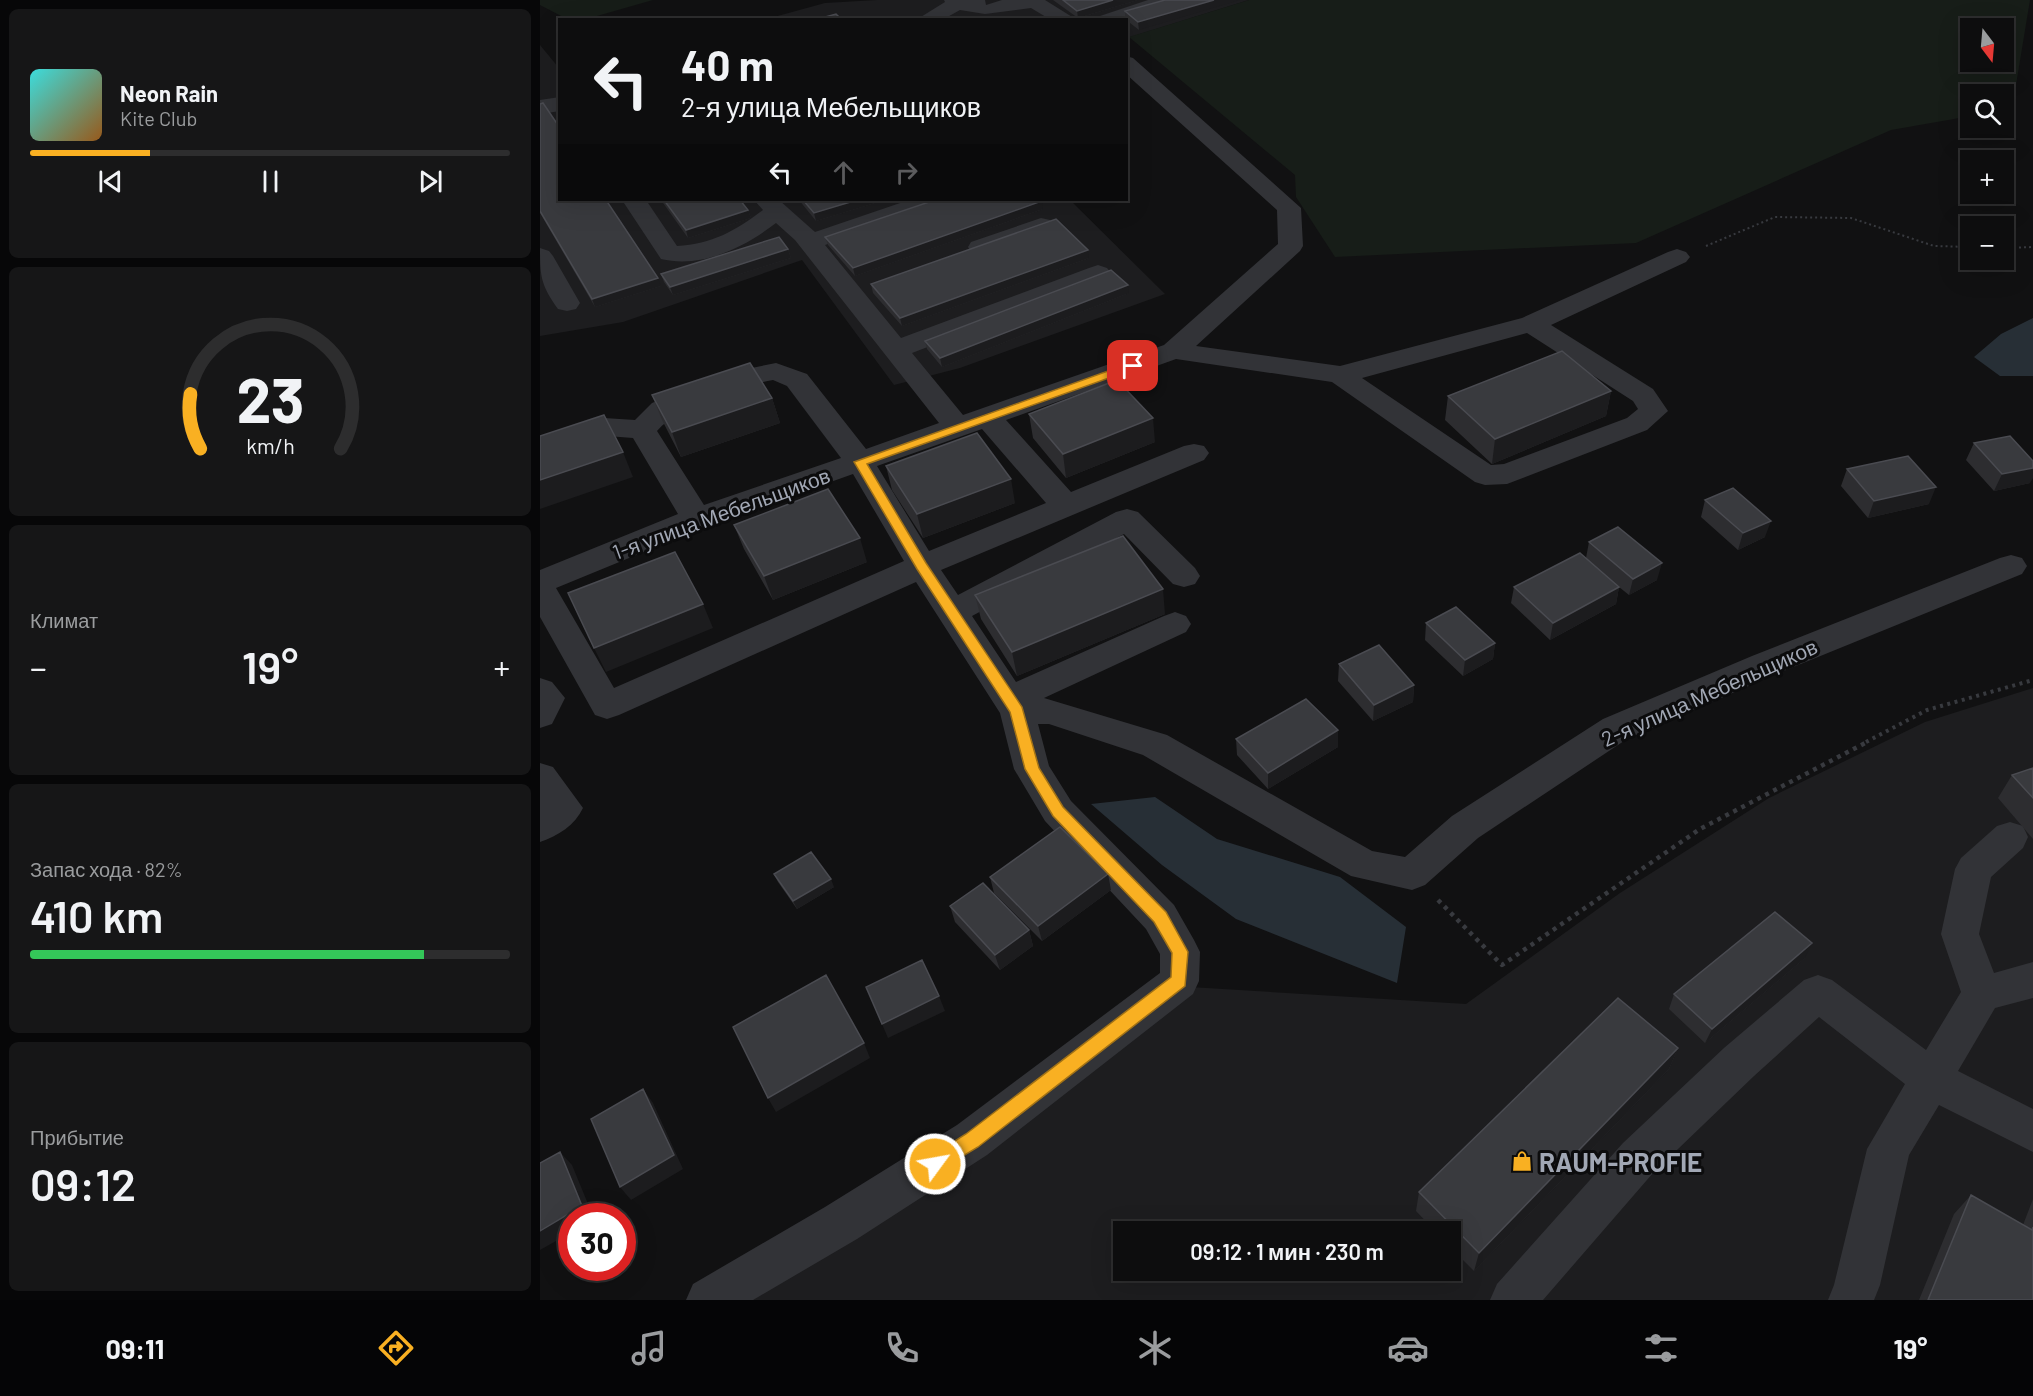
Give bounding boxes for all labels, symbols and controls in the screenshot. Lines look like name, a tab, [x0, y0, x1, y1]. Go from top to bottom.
north arrow	[1960, 18, 2014, 72]
map controls	[1960, 18, 2014, 270]
text: 40 m	[681, 39, 774, 89]
icon: left	[582, 42, 660, 120]
text: Neon Rain	[120, 80, 218, 106]
button: search	[1960, 84, 2014, 138]
text: 2-я улица Мебельщиков	[681, 90, 981, 122]
text: Kite Club	[120, 106, 197, 130]
button: +	[1960, 150, 2014, 204]
icon: left	[764, 156, 797, 189]
icon: ahead	[827, 156, 860, 189]
icon: right	[890, 156, 923, 189]
icon: previous	[94, 165, 127, 198]
icon: pause	[254, 165, 287, 198]
icon: next	[414, 165, 447, 198]
button: −	[1960, 216, 2014, 270]
pin	[1107, 340, 1158, 391]
icon: arrive	[1116, 349, 1149, 382]
text: 23	[236, 361, 304, 435]
text: km/h	[246, 433, 294, 458]
street label: 1-я улица Мебельщиков	[609, 462, 833, 564]
text: Климат	[30, 608, 98, 632]
street label: 2-я улица Мебельщиков	[1597, 633, 1821, 751]
text: 19°	[242, 639, 298, 693]
text: −	[30, 647, 47, 687]
text: +	[494, 647, 510, 687]
text: Запас хода · 82%	[30, 857, 183, 881]
text: 410 km	[30, 888, 163, 942]
text: Прибытие	[30, 1125, 124, 1149]
position arrow	[903, 1132, 967, 1196]
place label: RAUM-PROFIE	[1539, 1146, 1702, 1177]
shop icon: RAUM-PROFIE	[1510, 1149, 1534, 1173]
text: 09:12	[30, 1156, 136, 1210]
speed limit sign: 30	[558, 1203, 636, 1281]
text: 09:12 · 1 мин · 230 m	[1190, 1238, 1384, 1264]
icon: directions	[375, 1327, 417, 1369]
icon: music	[628, 1327, 670, 1369]
icon: phone	[881, 1327, 923, 1369]
icon: climate	[1134, 1327, 1176, 1369]
icon: car	[1387, 1327, 1429, 1369]
icon: filters	[1640, 1327, 1682, 1369]
text: 09:11	[106, 1332, 164, 1364]
text: 19°	[1893, 1332, 1927, 1364]

